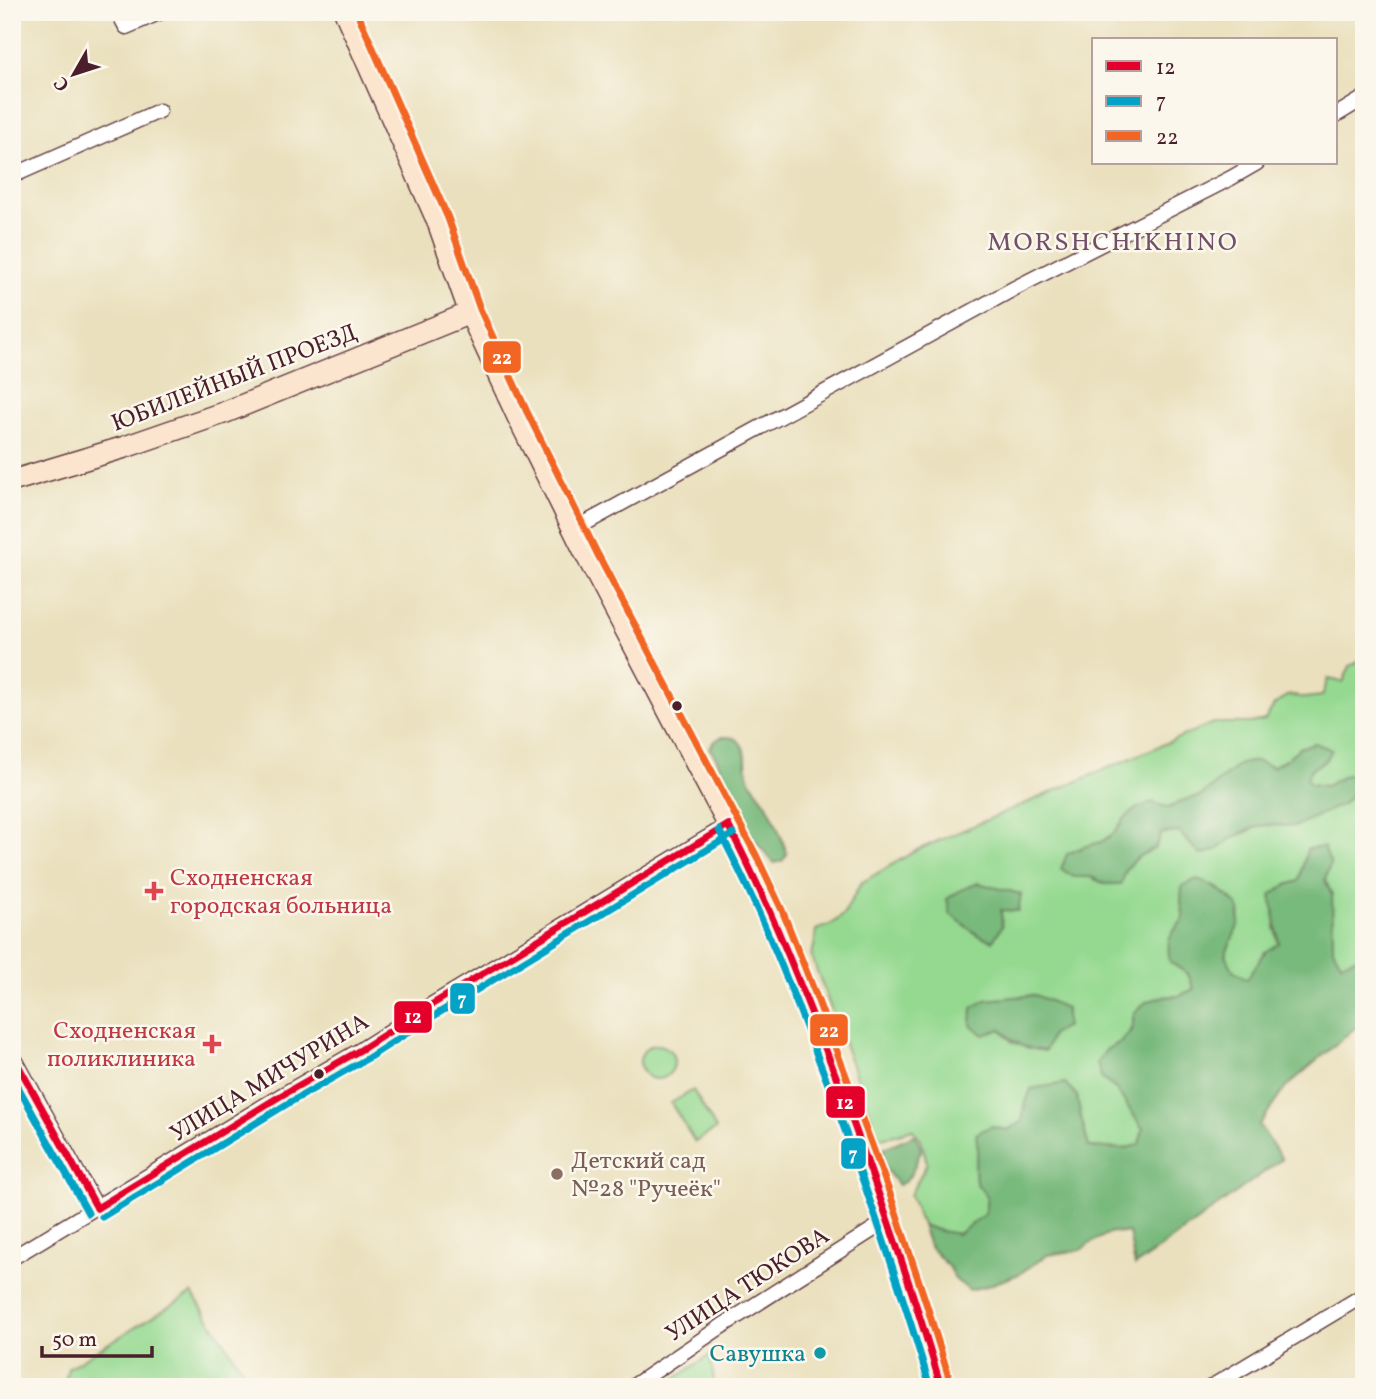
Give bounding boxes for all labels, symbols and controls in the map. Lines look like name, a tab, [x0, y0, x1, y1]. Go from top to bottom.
north arrow	[38, 38, 108, 108]
legend	[1092, 38, 1338, 164]
text: 12	[1156, 54, 1175, 83]
text: С	[48, 71, 76, 96]
text: 7	[1156, 88, 1166, 117]
text: 22	[1156, 124, 1179, 153]
district label: MORSHCHIKHINO	[987, 225, 1239, 261]
street label: ЮБИЛЕЙНЫЙ ПРОЕЗД	[107, 316, 363, 442]
line badge: 22	[482, 340, 522, 374]
text: 22	[492, 346, 512, 372]
unlabelled marker	[670, 699, 684, 713]
place label: Сходненская городская больница	[170, 862, 392, 924]
marker: Сходненская городская больница	[144, 881, 164, 901]
line badge: 7	[449, 982, 476, 1015]
text: 7	[457, 987, 467, 1013]
line badge: 12	[393, 1000, 433, 1034]
text: 12	[404, 1005, 422, 1031]
street label: УЛИЦА МИЧУРИНА	[164, 1006, 376, 1152]
line badge: 22	[809, 1013, 849, 1047]
place label: Сходненская поликлиника	[47, 1015, 196, 1077]
text: 22	[819, 1019, 839, 1045]
marker: Сходненская поликлиника	[202, 1034, 222, 1054]
unlabelled marker	[312, 1067, 326, 1081]
line badge: 12	[825, 1085, 866, 1119]
text: 12	[836, 1091, 854, 1117]
line badge: 7	[840, 1137, 867, 1170]
text: 7	[848, 1142, 858, 1168]
place label: Детский сад №28 "Ручеёк"	[571, 1145, 721, 1207]
marker: Детский сад №28 "Ручеёк"	[549, 1166, 565, 1182]
street label: УЛИЦА ТЮКОВА	[660, 1220, 837, 1351]
scale bar	[42, 1315, 152, 1359]
text: 50 m	[52, 1326, 97, 1355]
place label: Савушка	[709, 1338, 806, 1372]
marker: Савушка	[812, 1345, 828, 1361]

